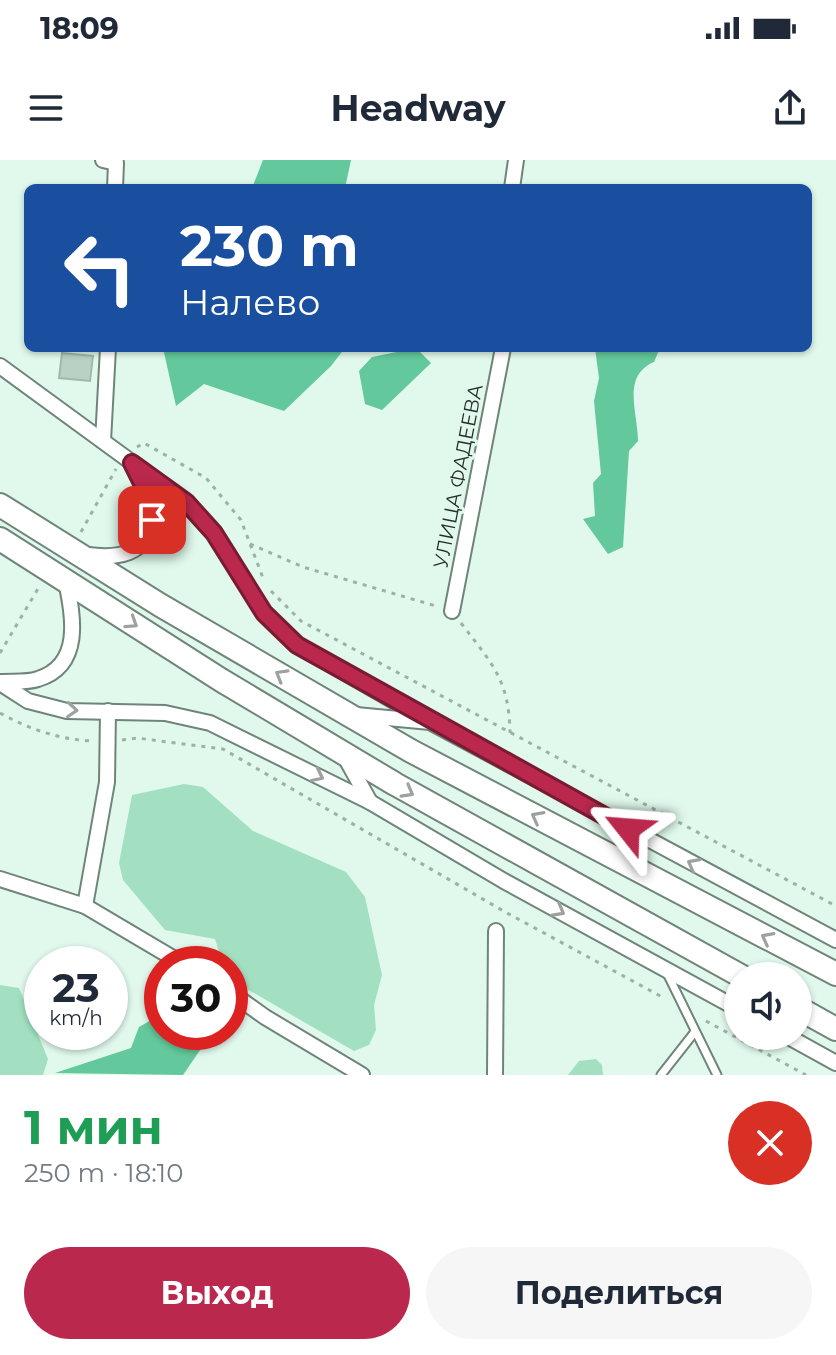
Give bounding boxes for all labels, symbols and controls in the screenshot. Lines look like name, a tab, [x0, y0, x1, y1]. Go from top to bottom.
text: 18:09	[40, 10, 119, 47]
icon: menu	[24, 86, 68, 130]
text: Headway	[331, 86, 505, 130]
icon: share	[768, 86, 812, 130]
text: 230 m	[180, 212, 359, 280]
icon: left	[48, 216, 152, 320]
text: Налево	[180, 280, 320, 324]
street label: УЛИЦА ФАДЕЕВА	[428, 382, 488, 570]
pin	[118, 486, 186, 554]
icon: arrive	[130, 498, 174, 542]
one-way arrow	[123, 614, 138, 629]
one-way arrow	[275, 669, 290, 685]
one-way arrow	[65, 701, 78, 718]
one-way arrow	[309, 766, 324, 782]
one-way arrow	[400, 782, 414, 798]
position arrow	[586, 787, 670, 871]
one-way arrow	[530, 811, 545, 826]
one-way arrow	[687, 859, 701, 874]
one-way arrow	[550, 901, 565, 917]
one-way arrow	[761, 932, 775, 947]
speed limit sign: 30	[144, 946, 248, 1050]
map controls	[724, 962, 812, 1050]
button: sound	[724, 962, 812, 1050]
text: 23	[52, 963, 100, 1012]
text: km/h	[49, 1006, 103, 1030]
text: 1 мин	[24, 1098, 163, 1156]
button: close	[728, 1101, 812, 1185]
text: 250 m · 18:10	[24, 1157, 183, 1189]
button: Выход	[24, 1247, 410, 1339]
button: Поделиться	[426, 1247, 812, 1339]

